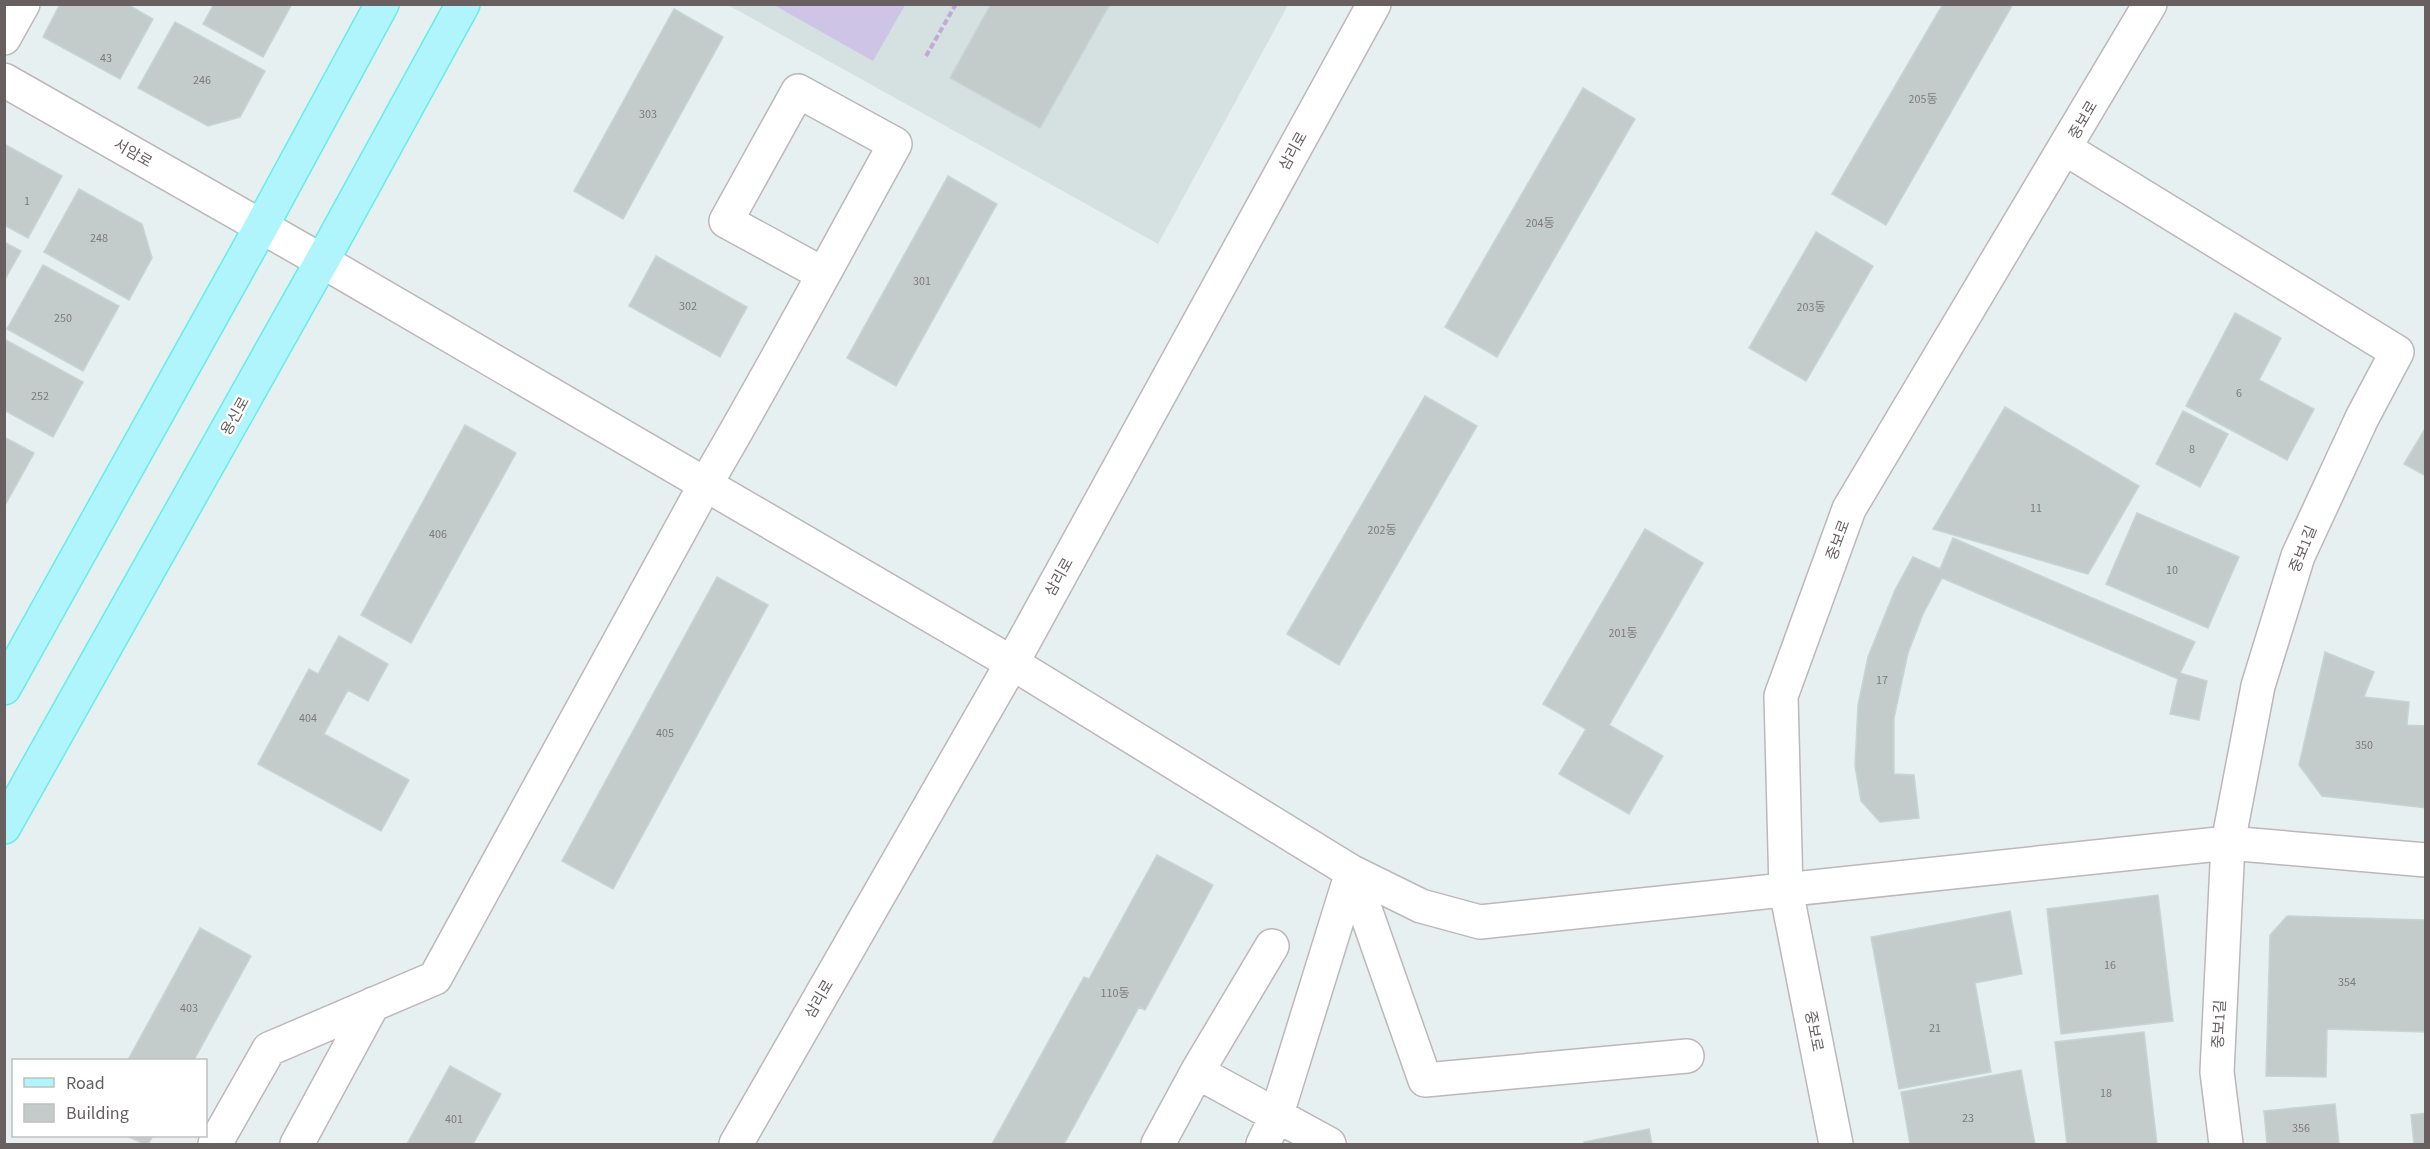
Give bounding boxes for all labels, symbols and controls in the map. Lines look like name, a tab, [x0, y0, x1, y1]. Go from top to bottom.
house number: 43	[100, 50, 112, 67]
house number: 246	[193, 72, 211, 89]
house number: 205동	[1909, 91, 1937, 108]
street label: 중보로	[2064, 97, 2103, 143]
house number: 303	[639, 106, 657, 123]
street label: 삼리로	[1274, 128, 1313, 174]
street label: 서암로	[110, 134, 156, 173]
house number: 1	[24, 193, 30, 210]
house number: 204동	[1526, 215, 1554, 232]
house number: 248	[90, 230, 108, 247]
house number: 301	[913, 273, 931, 290]
house number: 302	[679, 298, 697, 315]
house number: 203동	[1797, 299, 1825, 316]
house number: 250	[54, 310, 72, 327]
house number: 6	[2236, 385, 2242, 402]
house number: 252	[31, 388, 49, 405]
street label: 용신로	[216, 393, 255, 439]
house number: 8	[2189, 441, 2195, 458]
house number: 11	[2030, 500, 2042, 517]
street label: 중보로	[1822, 517, 1855, 563]
house number: 202동	[1368, 522, 1396, 539]
street label: 중보1길	[2285, 523, 2322, 576]
house number: 406	[429, 526, 447, 543]
street label: 삼리로	[1040, 554, 1079, 600]
house number: 10	[2166, 562, 2178, 579]
house number: 201동	[1609, 625, 1637, 642]
house number: 17	[1876, 672, 1888, 689]
house number: 404	[299, 710, 317, 727]
house number: 405	[656, 725, 674, 742]
house number: 350	[2355, 737, 2373, 754]
house number: 16	[2104, 957, 2116, 974]
house number: 354	[2338, 974, 2356, 991]
street label: 삼리로	[800, 976, 839, 1022]
house number: 110동	[1101, 985, 1129, 1002]
street label: 중보1길	[2208, 999, 2231, 1049]
house number: 403	[180, 1000, 198, 1017]
street label: 중보로	[1799, 1009, 1828, 1053]
house number: 21	[1929, 1020, 1941, 1037]
legend	[12, 1059, 207, 1137]
text: Road	[66, 1071, 105, 1096]
house number: 18	[2100, 1085, 2112, 1102]
text: Building	[66, 1101, 129, 1126]
house number: 23	[1962, 1110, 1974, 1127]
house number: 401	[445, 1111, 463, 1128]
house number: 356	[2292, 1120, 2310, 1137]

